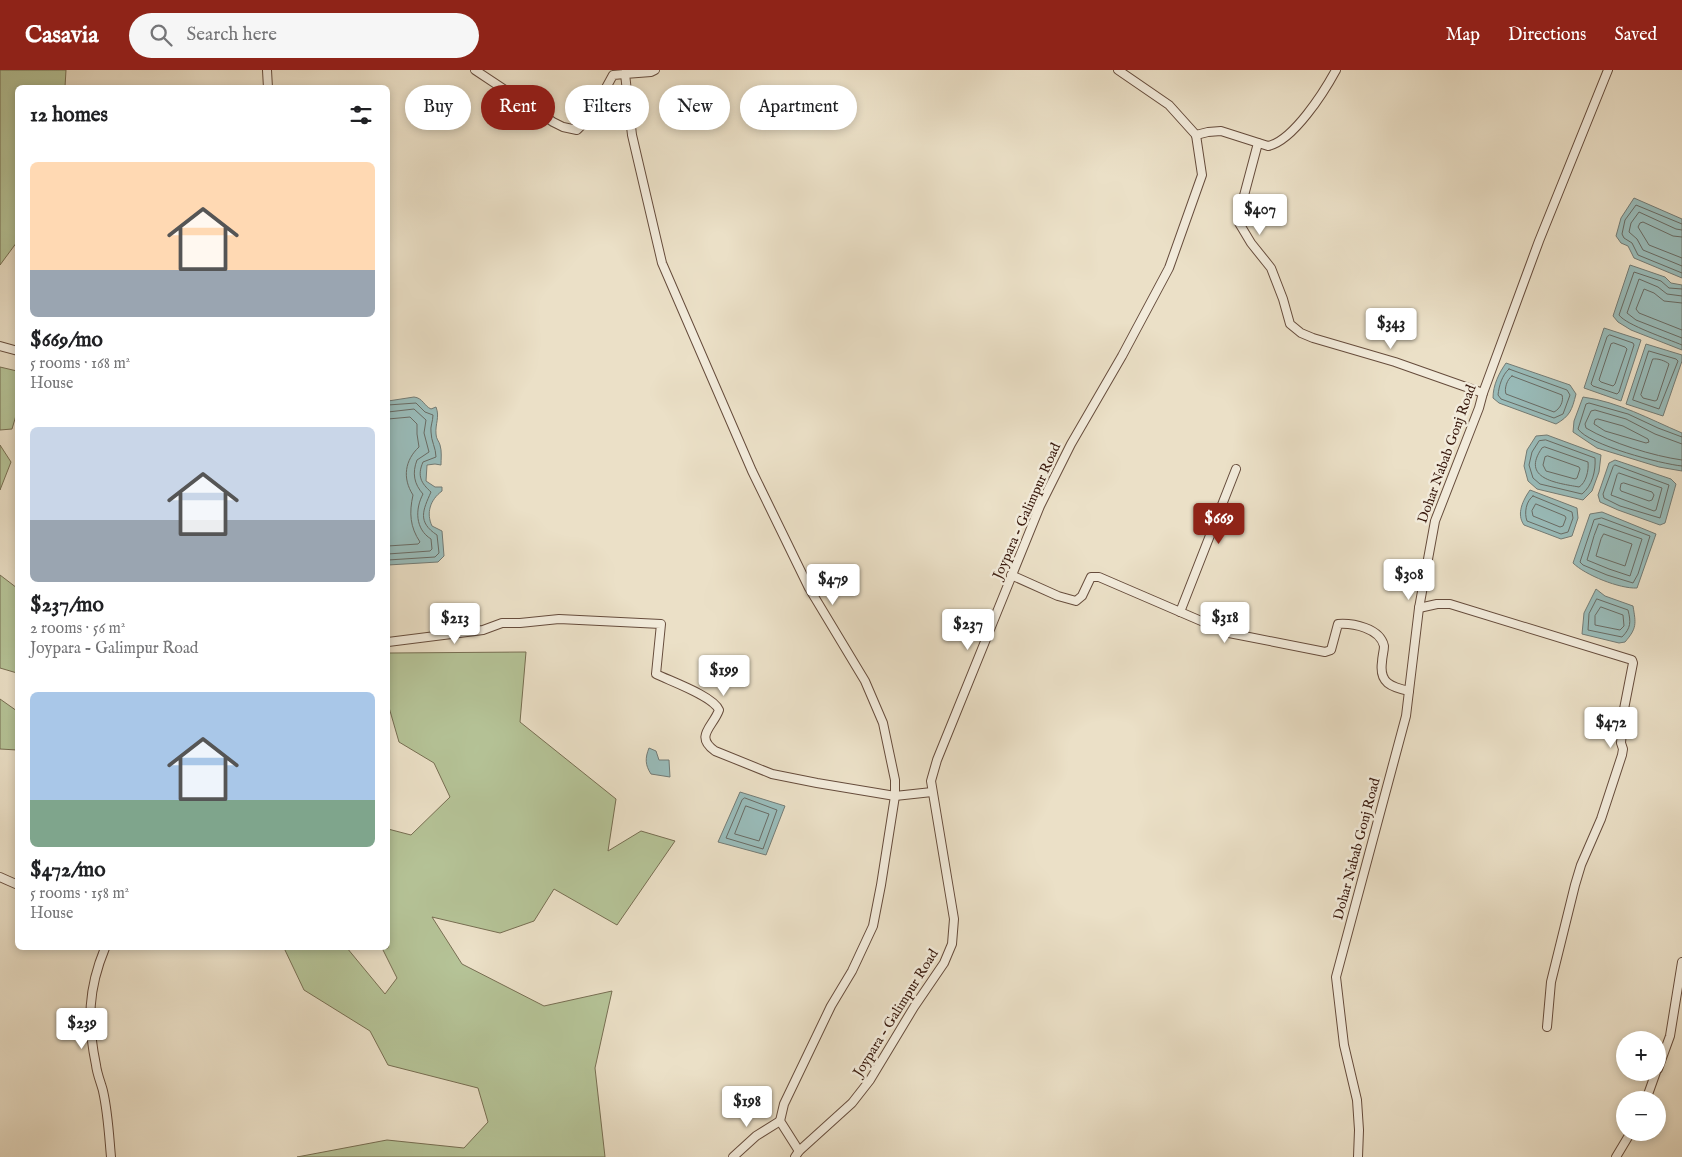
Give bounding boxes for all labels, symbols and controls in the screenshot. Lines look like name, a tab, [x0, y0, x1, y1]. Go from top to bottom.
search box	[129, 13, 479, 58]
text: Casavia	[25, 20, 99, 51]
icon: search	[147, 21, 175, 49]
text: Search here	[187, 23, 277, 47]
text: Map	[1446, 24, 1480, 47]
text: Directions	[1508, 24, 1586, 47]
text: Saved	[1614, 24, 1657, 47]
chip: Buy	[405, 85, 471, 130]
chip: Rent	[481, 85, 555, 130]
chip: Filters	[565, 85, 649, 130]
chip: New	[659, 85, 730, 130]
chip: Apartment	[740, 85, 857, 130]
icon: filters	[347, 101, 375, 129]
text: 12 homes	[30, 102, 108, 129]
icon: home	[158, 194, 248, 284]
pin: $407	[1230, 194, 1290, 236]
text: $407	[1244, 200, 1276, 220]
pin: $343	[1361, 308, 1421, 350]
text: $343	[1377, 314, 1405, 334]
text: $669/mo	[30, 327, 103, 354]
text: 5 rooms · 168 m²	[30, 354, 130, 374]
text: House	[30, 374, 73, 394]
street label: Dohar Nabab Gonj Road	[1414, 382, 1481, 526]
street label: Joypara - Galimpur Road	[988, 440, 1065, 584]
icon: home	[158, 459, 248, 549]
pin: $669	[1189, 502, 1249, 545]
text: $669	[1204, 509, 1234, 529]
pin: $308	[1379, 558, 1439, 601]
pin: $479	[803, 564, 863, 606]
text: $308	[1395, 565, 1423, 585]
text: $479	[818, 570, 848, 590]
text: $237/mo	[30, 592, 104, 619]
pin: $213	[425, 602, 485, 645]
pin: $318	[1195, 602, 1255, 644]
pin: $237	[938, 608, 998, 651]
text: $318	[1211, 608, 1239, 628]
text: $213	[441, 609, 469, 629]
text: $237	[953, 615, 983, 635]
text: 2 rooms · 56 m²	[30, 619, 125, 639]
text: Joypara - Galimpur Road	[30, 639, 198, 659]
pin: $199	[694, 654, 754, 697]
text: $199	[710, 661, 738, 681]
pin: $472	[1581, 706, 1641, 749]
text: $472	[1595, 713, 1627, 733]
icon: home	[158, 724, 248, 814]
street label: Dohar Nabab Gonj Road	[1329, 775, 1385, 922]
text: $472/mo	[30, 857, 106, 884]
text: 5 rooms · 158 m²	[30, 884, 129, 904]
text: House	[30, 904, 73, 924]
street label: Joypara - Galimpur Road	[848, 945, 943, 1082]
pin: $239	[52, 1008, 112, 1050]
text: $239	[67, 1014, 97, 1034]
map controls	[1616, 1031, 1666, 1141]
button: +	[1616, 1031, 1666, 1081]
pin: $198	[717, 1086, 777, 1128]
button: −	[1616, 1091, 1666, 1141]
text: $198	[733, 1092, 761, 1112]

